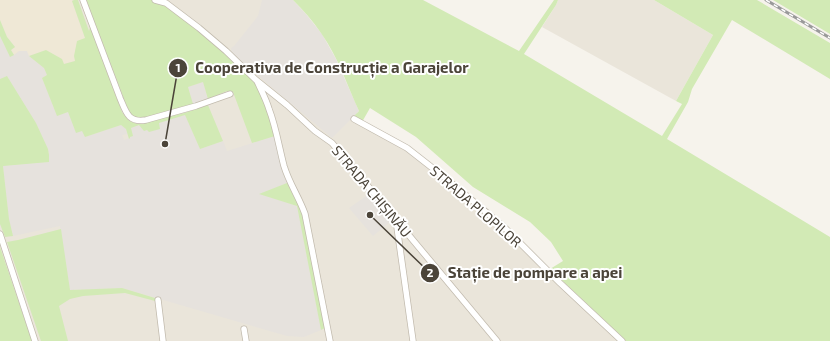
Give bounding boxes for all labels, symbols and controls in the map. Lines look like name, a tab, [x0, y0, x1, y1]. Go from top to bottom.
callout: Cooperativa de Construcție a Garajelor	[168, 54, 477, 81]
text: Cooperativa de Construcție a Garajelor	[195, 58, 469, 78]
text: 1	[175, 60, 181, 74]
street label: STRADA CHIȘINĂU	[328, 142, 415, 241]
street label: STRADA PLOPILOR	[427, 162, 525, 251]
callout: Stație de pompare a apei	[420, 259, 630, 286]
text: Stație de pompare a apei	[448, 263, 622, 283]
text: 2	[427, 265, 434, 279]

